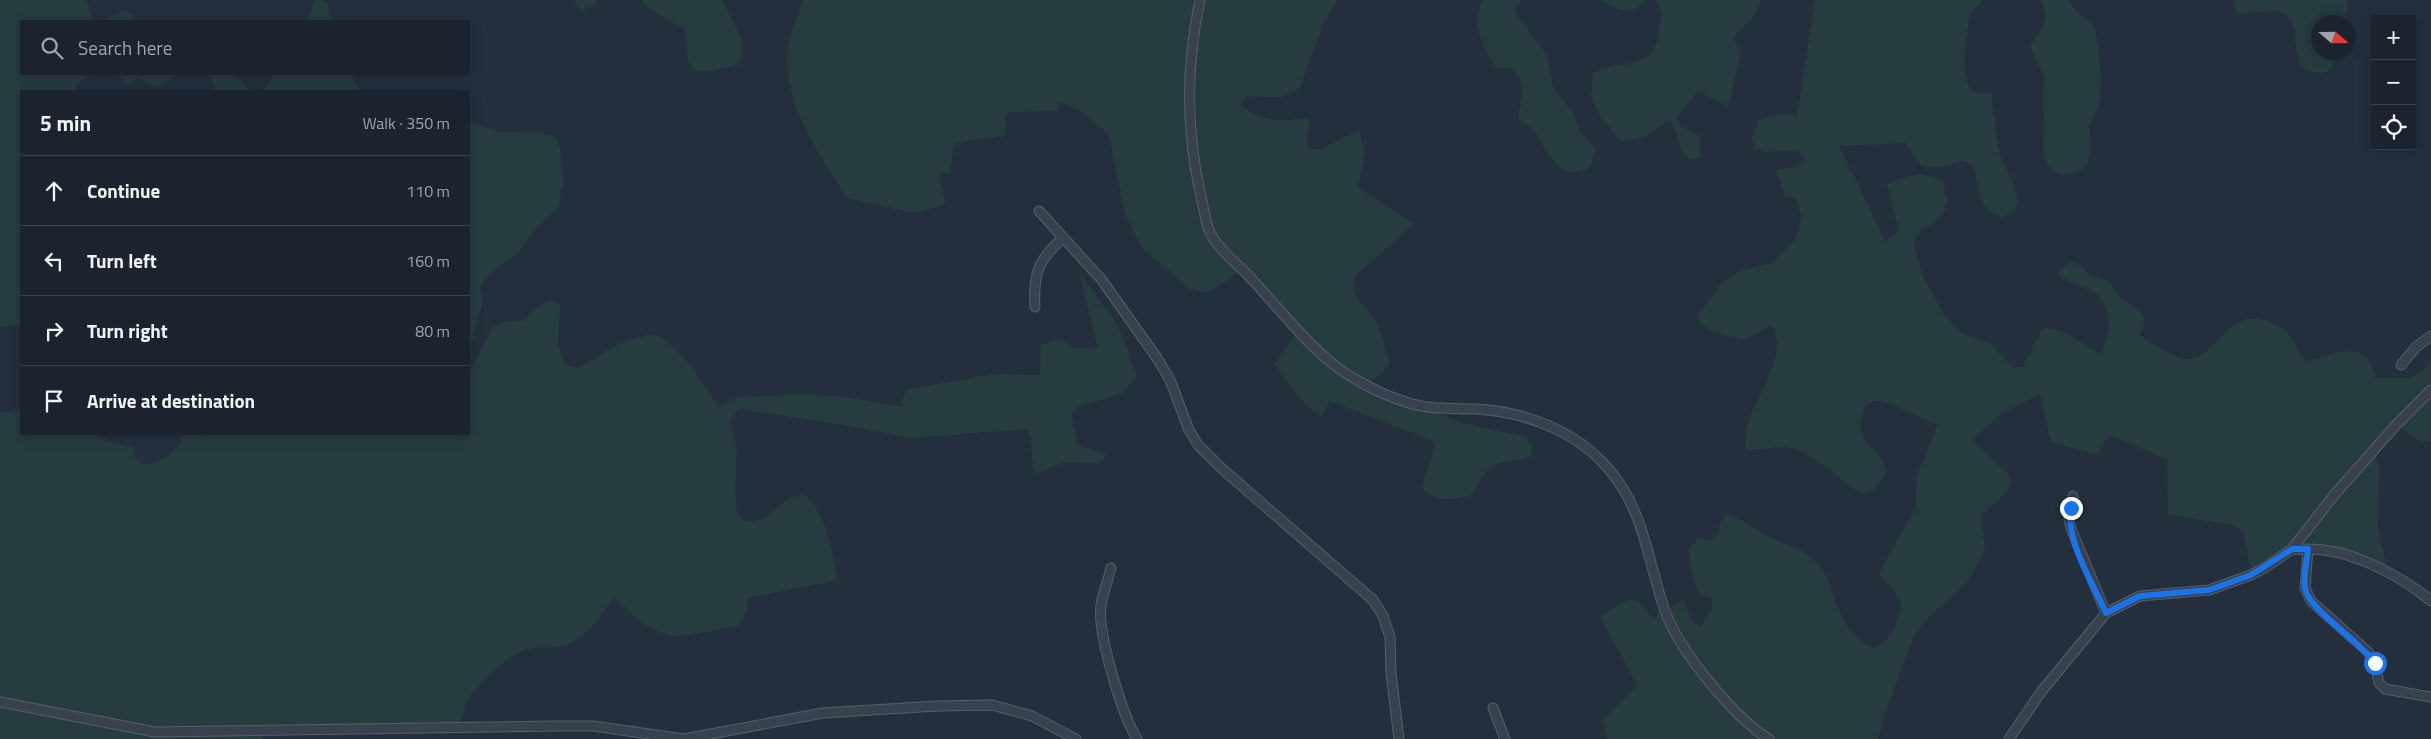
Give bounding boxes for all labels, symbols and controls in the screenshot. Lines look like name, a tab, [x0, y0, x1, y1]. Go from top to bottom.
north arrow	[2311, 15, 2356, 60]
map controls	[2371, 15, 2416, 150]
button: +	[2371, 15, 2416, 60]
search box	[20, 20, 470, 75]
text: Search here	[78, 33, 172, 62]
icon: search	[38, 34, 66, 62]
button: −	[2371, 60, 2416, 105]
button: locate	[2371, 105, 2416, 150]
text: 5 min	[40, 107, 91, 139]
text: Walk · 350 m	[362, 111, 450, 135]
text: Continue	[87, 176, 160, 205]
icon: ahead	[40, 177, 68, 205]
text: 110 m	[406, 179, 450, 203]
text: Turn left	[87, 246, 157, 275]
icon: left	[40, 247, 68, 275]
text: 160 m	[406, 249, 450, 273]
text: Turn right	[87, 316, 168, 345]
icon: right	[40, 317, 68, 345]
text: 80 m	[415, 319, 450, 343]
text: Arrive at destination	[87, 386, 255, 415]
icon: arrive	[40, 387, 68, 415]
route end	[2060, 497, 2083, 520]
route start	[2364, 652, 2387, 675]

